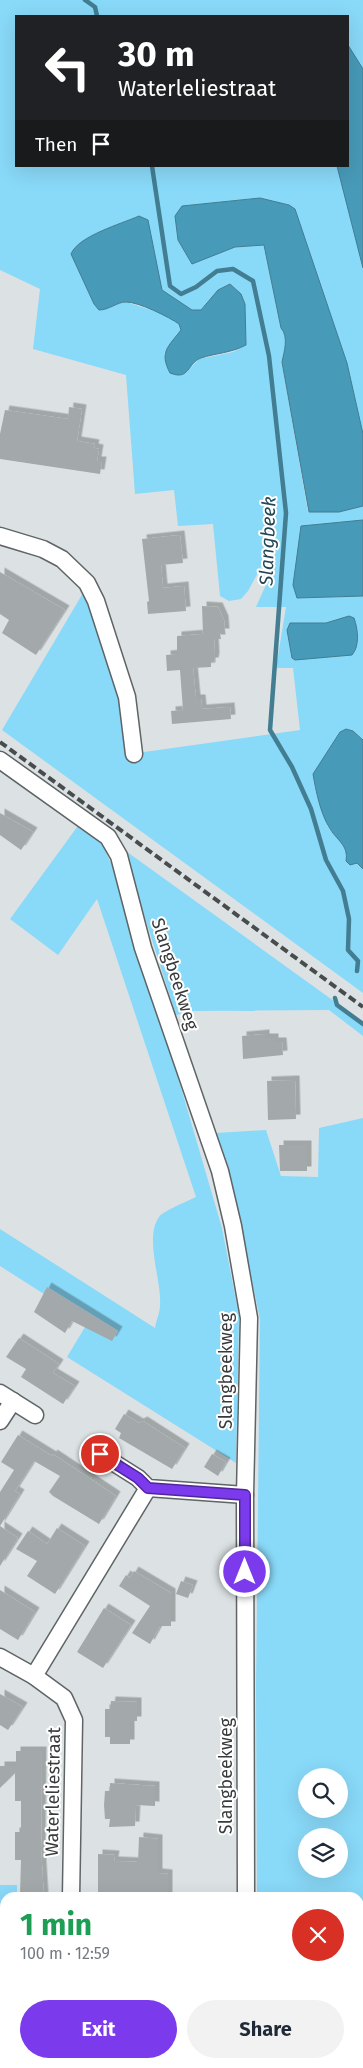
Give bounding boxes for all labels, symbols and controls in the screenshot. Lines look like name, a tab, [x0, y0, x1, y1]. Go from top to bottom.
text: 30 m	[118, 33, 195, 75]
icon: left	[35, 35, 100, 100]
text: Waterleliestraat	[118, 75, 276, 102]
icon: arrive	[87, 130, 115, 158]
text: Then	[35, 133, 77, 156]
water label: Slangbeek	[254, 496, 281, 587]
street label: Slangbeekweg	[147, 915, 204, 1033]
street label: Slangbeekweg	[215, 1312, 237, 1429]
pin	[79, 1433, 121, 1475]
icon: arrive	[86, 1440, 114, 1468]
position arrow	[218, 1545, 270, 1597]
street label: Slangbeekweg	[215, 1717, 237, 1834]
street label: Waterleliestraat	[41, 1727, 65, 1857]
map controls	[298, 1768, 348, 1878]
button: search	[298, 1768, 348, 1818]
button: layers	[298, 1828, 348, 1878]
text: 1 min	[20, 1907, 92, 1943]
button: close	[292, 1909, 344, 1961]
text: 100 m · 12:59	[20, 1944, 110, 1963]
button: Exit	[20, 2000, 177, 2058]
button: Share	[187, 2000, 344, 2058]

